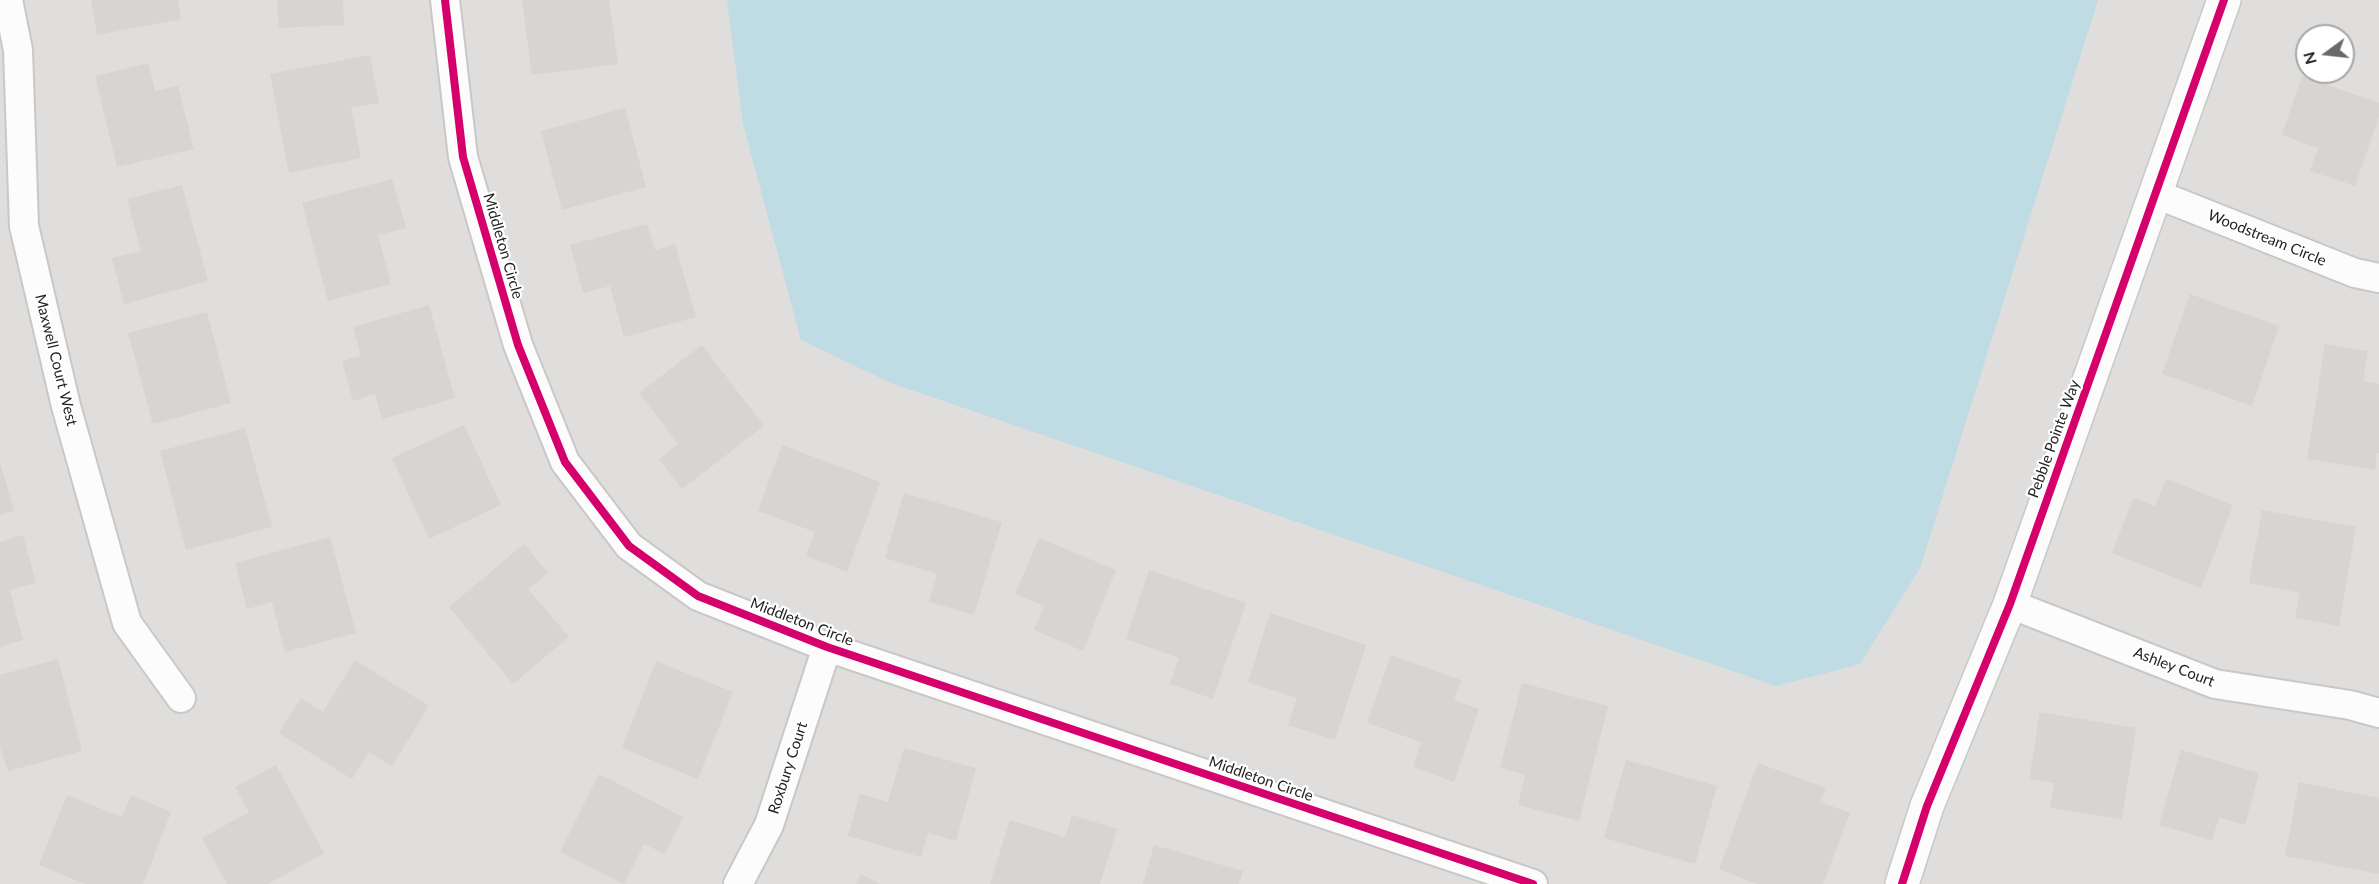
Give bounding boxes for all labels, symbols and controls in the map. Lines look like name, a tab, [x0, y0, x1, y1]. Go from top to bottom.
north arrow	[2295, 24, 2355, 84]
text: N	[2298, 50, 2320, 67]
street label: Middleton Circle	[479, 191, 527, 301]
street label: Woodstream Circle	[2205, 206, 2329, 270]
street label: Maxwell Court West	[31, 292, 81, 428]
street label: Pebble Pointe Way	[2024, 377, 2084, 501]
street label: Middleton Circle	[748, 594, 856, 650]
street label: Ashley Court	[2131, 643, 2217, 691]
street label: Roxbury Court	[765, 720, 811, 816]
street label: Middleton Circle	[1207, 753, 1315, 805]

